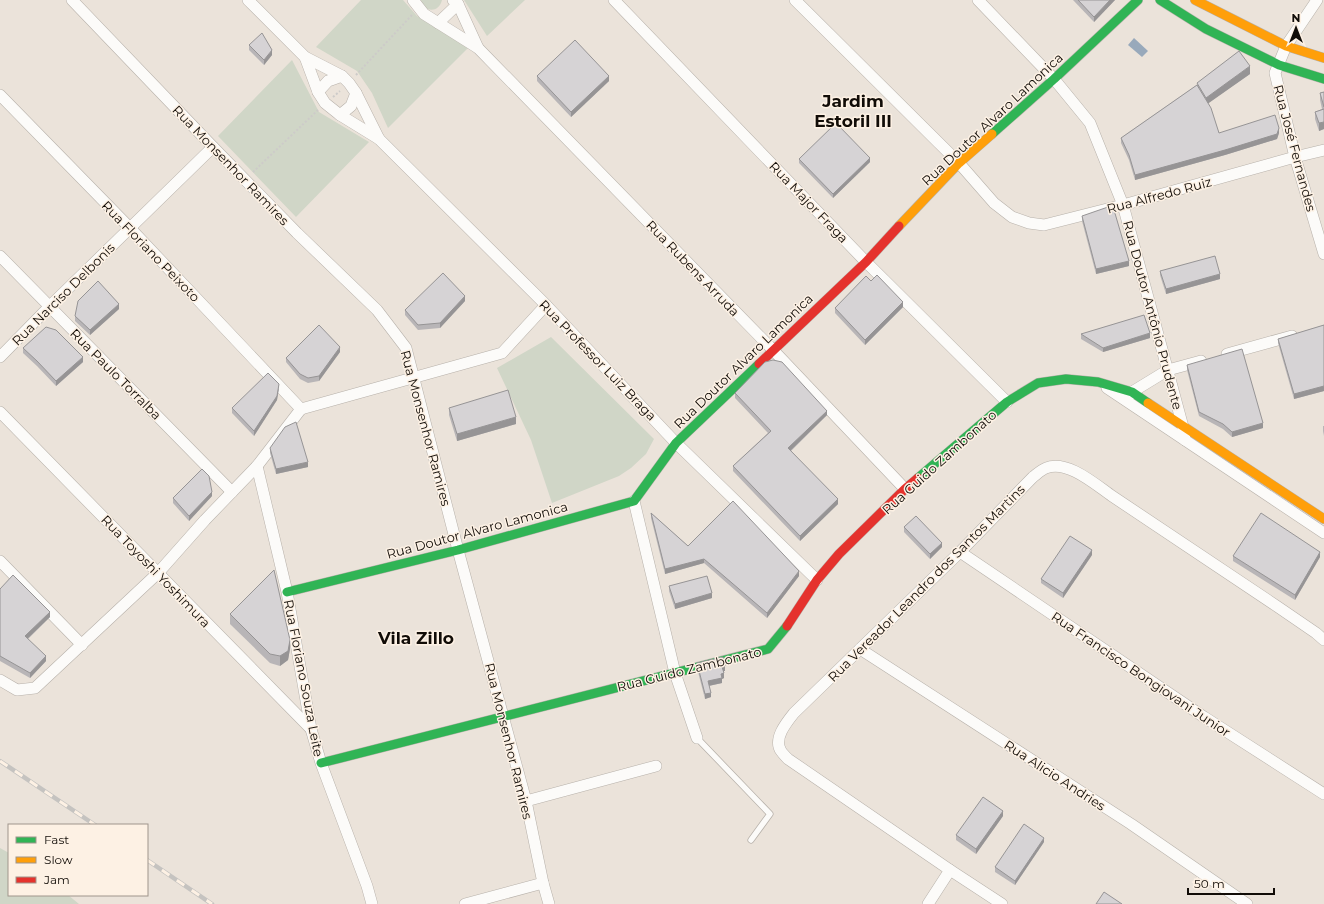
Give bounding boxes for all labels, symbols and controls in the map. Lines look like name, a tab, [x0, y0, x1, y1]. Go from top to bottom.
north arrow	[1276, 8, 1316, 48]
text: N	[1292, 11, 1300, 25]
street label: Rua Doutor Alvaro Lamonica	[918, 49, 1066, 189]
street label: Rua José Fernandes	[1270, 83, 1320, 213]
district label: Jardim Estoril III	[814, 91, 892, 131]
street label: Rua Monsenhor Ramires	[169, 102, 293, 228]
street label: Rua Major Fraga	[766, 158, 852, 246]
street label: Rua Alfredo Ruiz	[1105, 173, 1214, 217]
street label: Rua Floriano Peixoto	[99, 197, 203, 305]
street label: Rua Rubens Arruda	[643, 217, 743, 319]
street label: Rua Doutor Antônio Prudente	[1120, 219, 1186, 411]
street label: Rua Narciso Delbonis	[8, 239, 118, 349]
street label: Rua Doutor Alvaro Lamonica	[670, 290, 816, 432]
street label: Rua Professor Luiz Braga	[536, 296, 660, 424]
street label: Rua Paulo Torralba	[67, 325, 165, 423]
street label: Rua Monsenhor Ramires	[397, 348, 455, 508]
street label: Rua Guido Zambonato	[879, 406, 999, 518]
street label: Rua Vereador Leandro dos Santos Martins	[824, 481, 1028, 685]
street label: Rua Doutor Alvaro Lamonica	[385, 498, 569, 562]
street label: Rua Toyoshi Yoshimura	[98, 511, 214, 631]
street label: Rua Floriano Souza Leite	[281, 598, 327, 758]
street label: Rua Francisco Bongiovani Junior	[1048, 608, 1234, 740]
district label: Vila Zillo	[377, 628, 454, 648]
street label: Rua Guido Zambonato	[615, 643, 763, 695]
street label: Rua Monsenhor Ramires	[482, 661, 536, 821]
street label: Rua Alicio Andries	[1001, 736, 1109, 814]
legend	[8, 824, 148, 896]
text: Fast	[44, 832, 69, 847]
text: Slow	[44, 852, 73, 867]
scale bar	[1188, 870, 1274, 896]
text: Jam	[43, 872, 70, 887]
text: 50 m	[1194, 876, 1225, 891]

